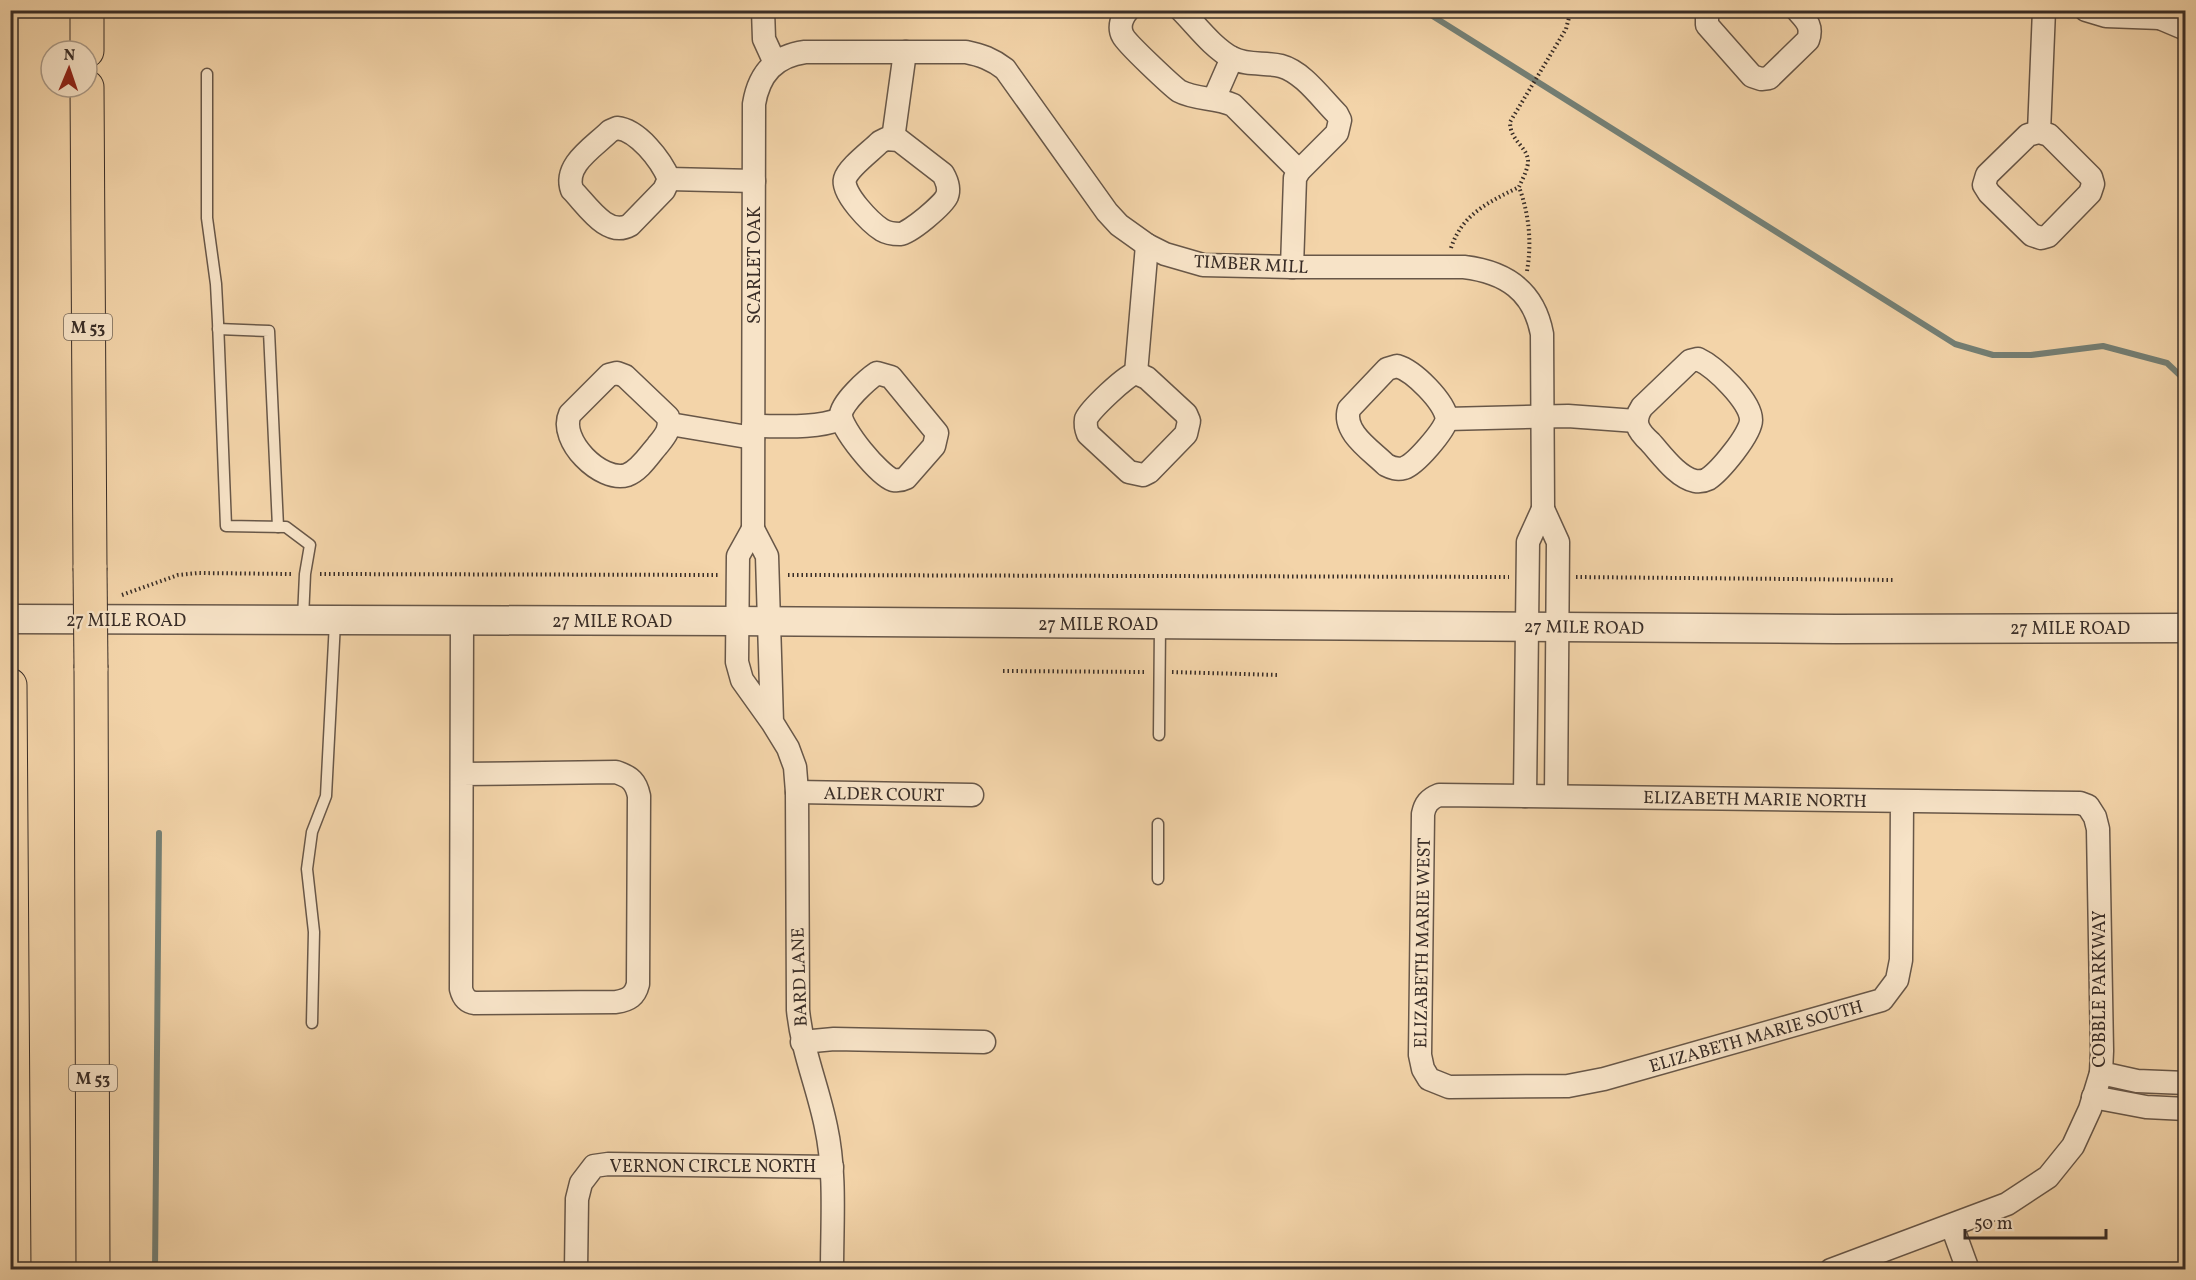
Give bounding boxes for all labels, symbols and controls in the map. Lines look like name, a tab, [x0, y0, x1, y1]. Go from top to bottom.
north arrow	[39, 39, 99, 99]
text: N	[63, 45, 76, 67]
street label: SCARLET OAK	[743, 206, 768, 324]
street label: TIMBER MILL	[1193, 250, 1309, 281]
road number: M 53	[64, 314, 112, 340]
street label: 27 MILE ROAD	[66, 609, 186, 634]
street label: 27 MILE ROAD	[552, 610, 672, 635]
street label: 27 MILE ROAD	[1038, 613, 1158, 638]
street label: 27 MILE ROAD	[1524, 615, 1644, 642]
street label: 27 MILE ROAD	[2010, 617, 2130, 642]
street label: ALDER COURT	[823, 782, 945, 809]
street label: ELIZABETH MARIE NORTH	[1643, 786, 1867, 815]
street label: ELIZABETH MARIE WEST	[1409, 837, 1438, 1049]
street label: COBBLE PARKWAY	[2088, 910, 2113, 1068]
street label: BARD LANE	[786, 927, 815, 1027]
street label: ELIZABETH MARIE SOUTH	[1646, 995, 1866, 1080]
road number: M 53	[69, 1065, 117, 1091]
street label: VERNON CIRCLE NORTH	[610, 1155, 816, 1180]
scale bar	[1965, 1202, 2106, 1240]
text: 50 m	[1974, 1212, 2013, 1237]

